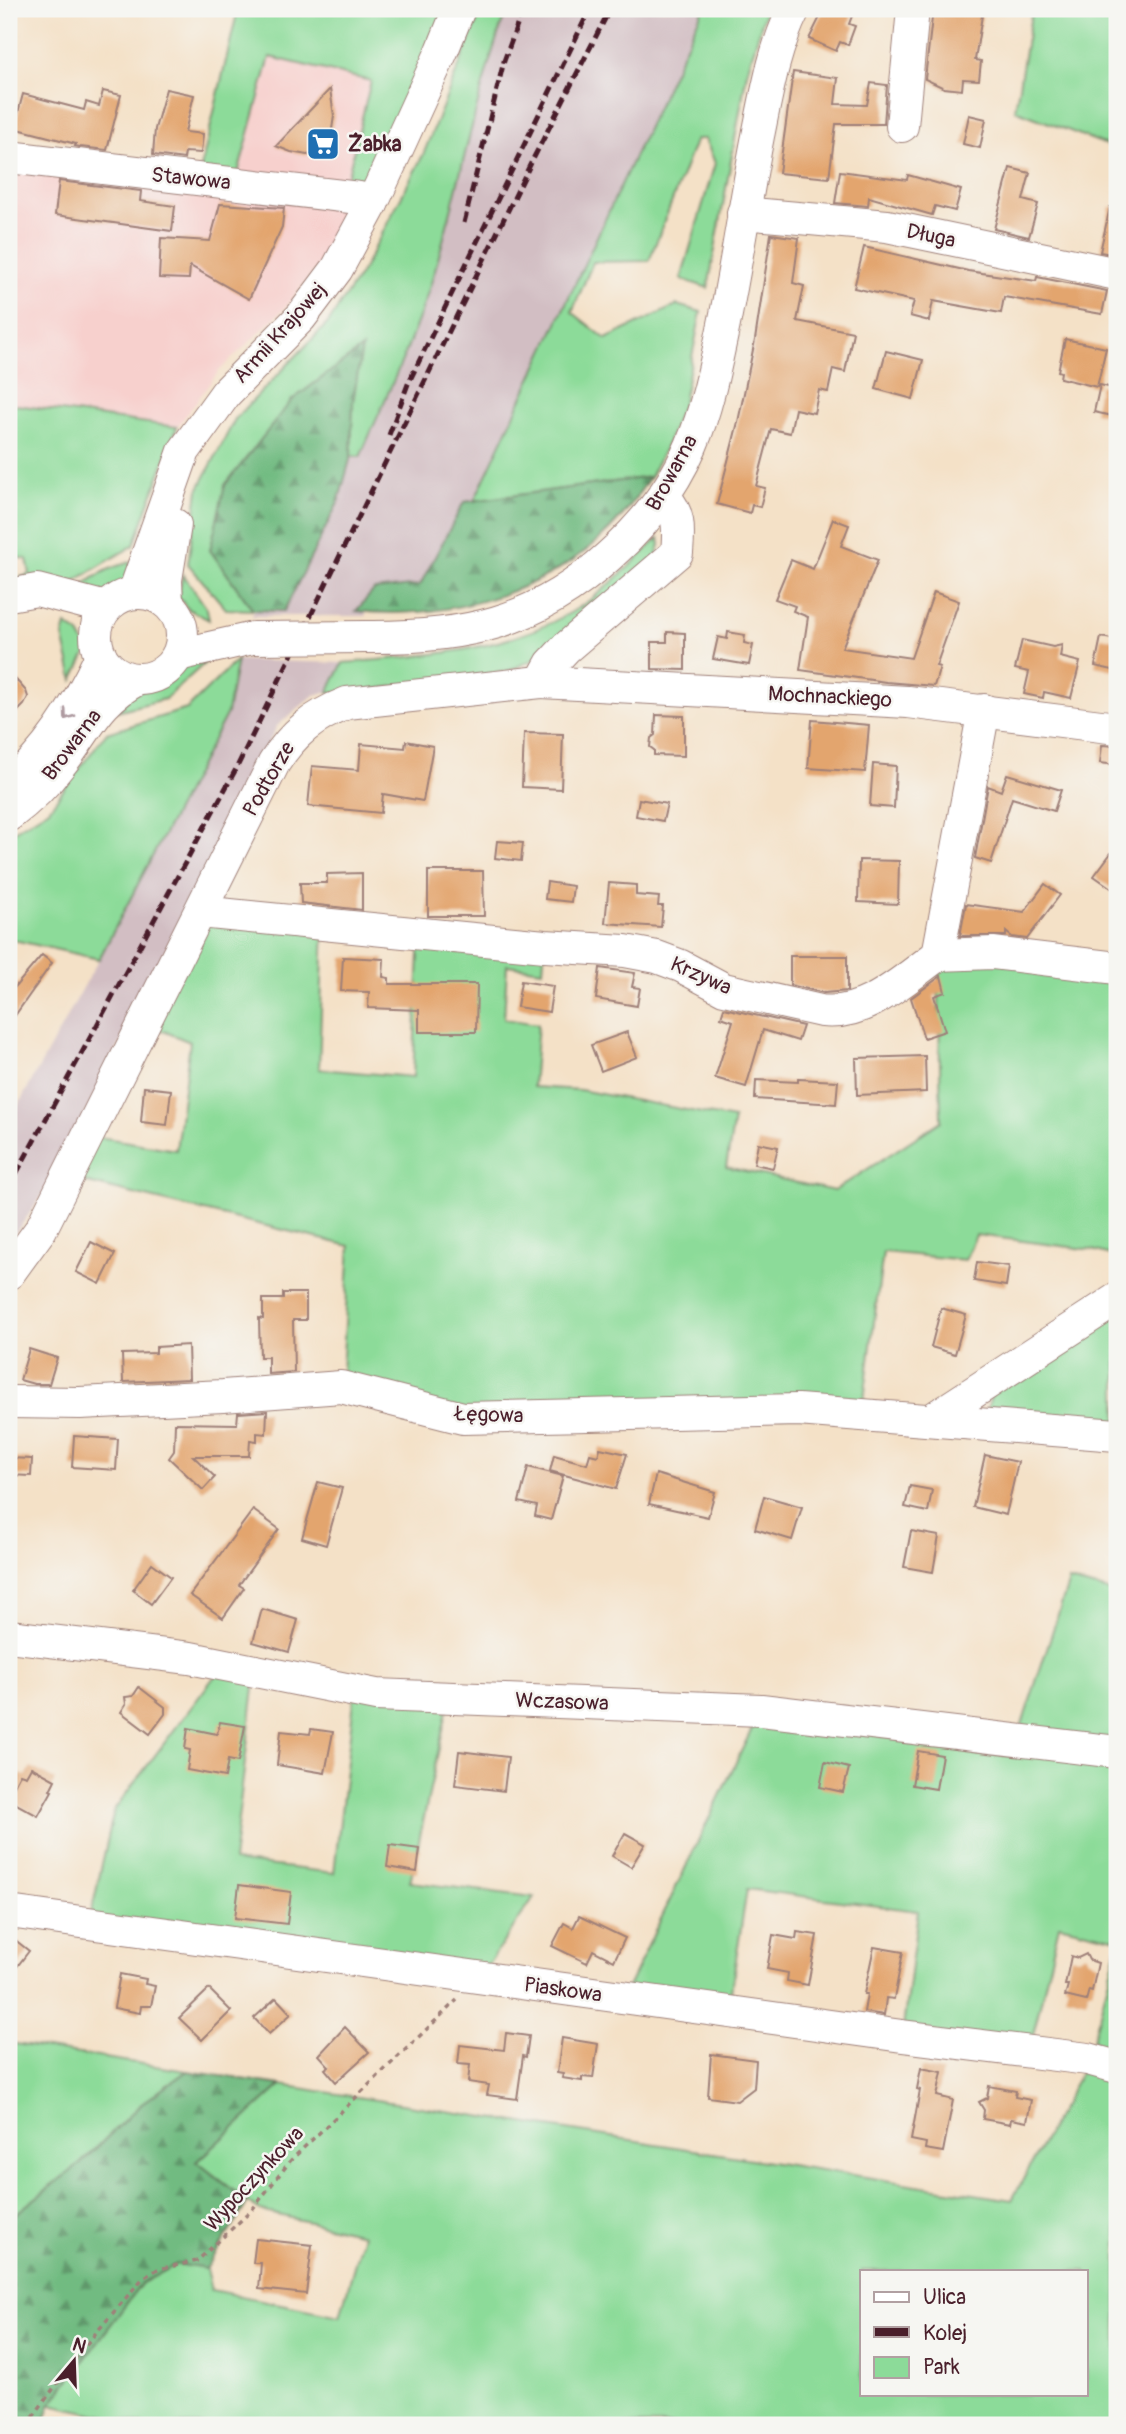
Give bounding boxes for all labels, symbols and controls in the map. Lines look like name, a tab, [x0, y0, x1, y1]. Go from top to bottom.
supermarket icon: Żabka	[304, 125, 342, 163]
place label: Żabka	[348, 131, 402, 158]
street label: Stawowa	[150, 161, 232, 197]
street label: Długa	[904, 218, 958, 254]
street label: Armii Krajowej	[227, 277, 333, 389]
street label: Browarna	[640, 430, 704, 516]
street label: Mochnackiego	[767, 680, 893, 714]
street label: Browarna	[36, 704, 108, 786]
one-way arrow	[63, 707, 76, 720]
street label: Podtorze	[237, 736, 301, 821]
street label: Krzywa	[666, 951, 736, 1001]
street label: Łęgowa	[452, 1400, 524, 1430]
street label: Wczasowa	[515, 1687, 609, 1717]
street label: Piaskowa	[522, 1971, 604, 2009]
street label: Wypoczynkowa	[198, 2121, 310, 2237]
legend	[860, 2270, 1088, 2396]
text: Ulica	[923, 2284, 966, 2311]
text: Kolej	[923, 2320, 967, 2347]
north arrow	[38, 2326, 108, 2396]
text: N	[69, 2332, 89, 2359]
text: Park	[923, 2354, 960, 2381]

